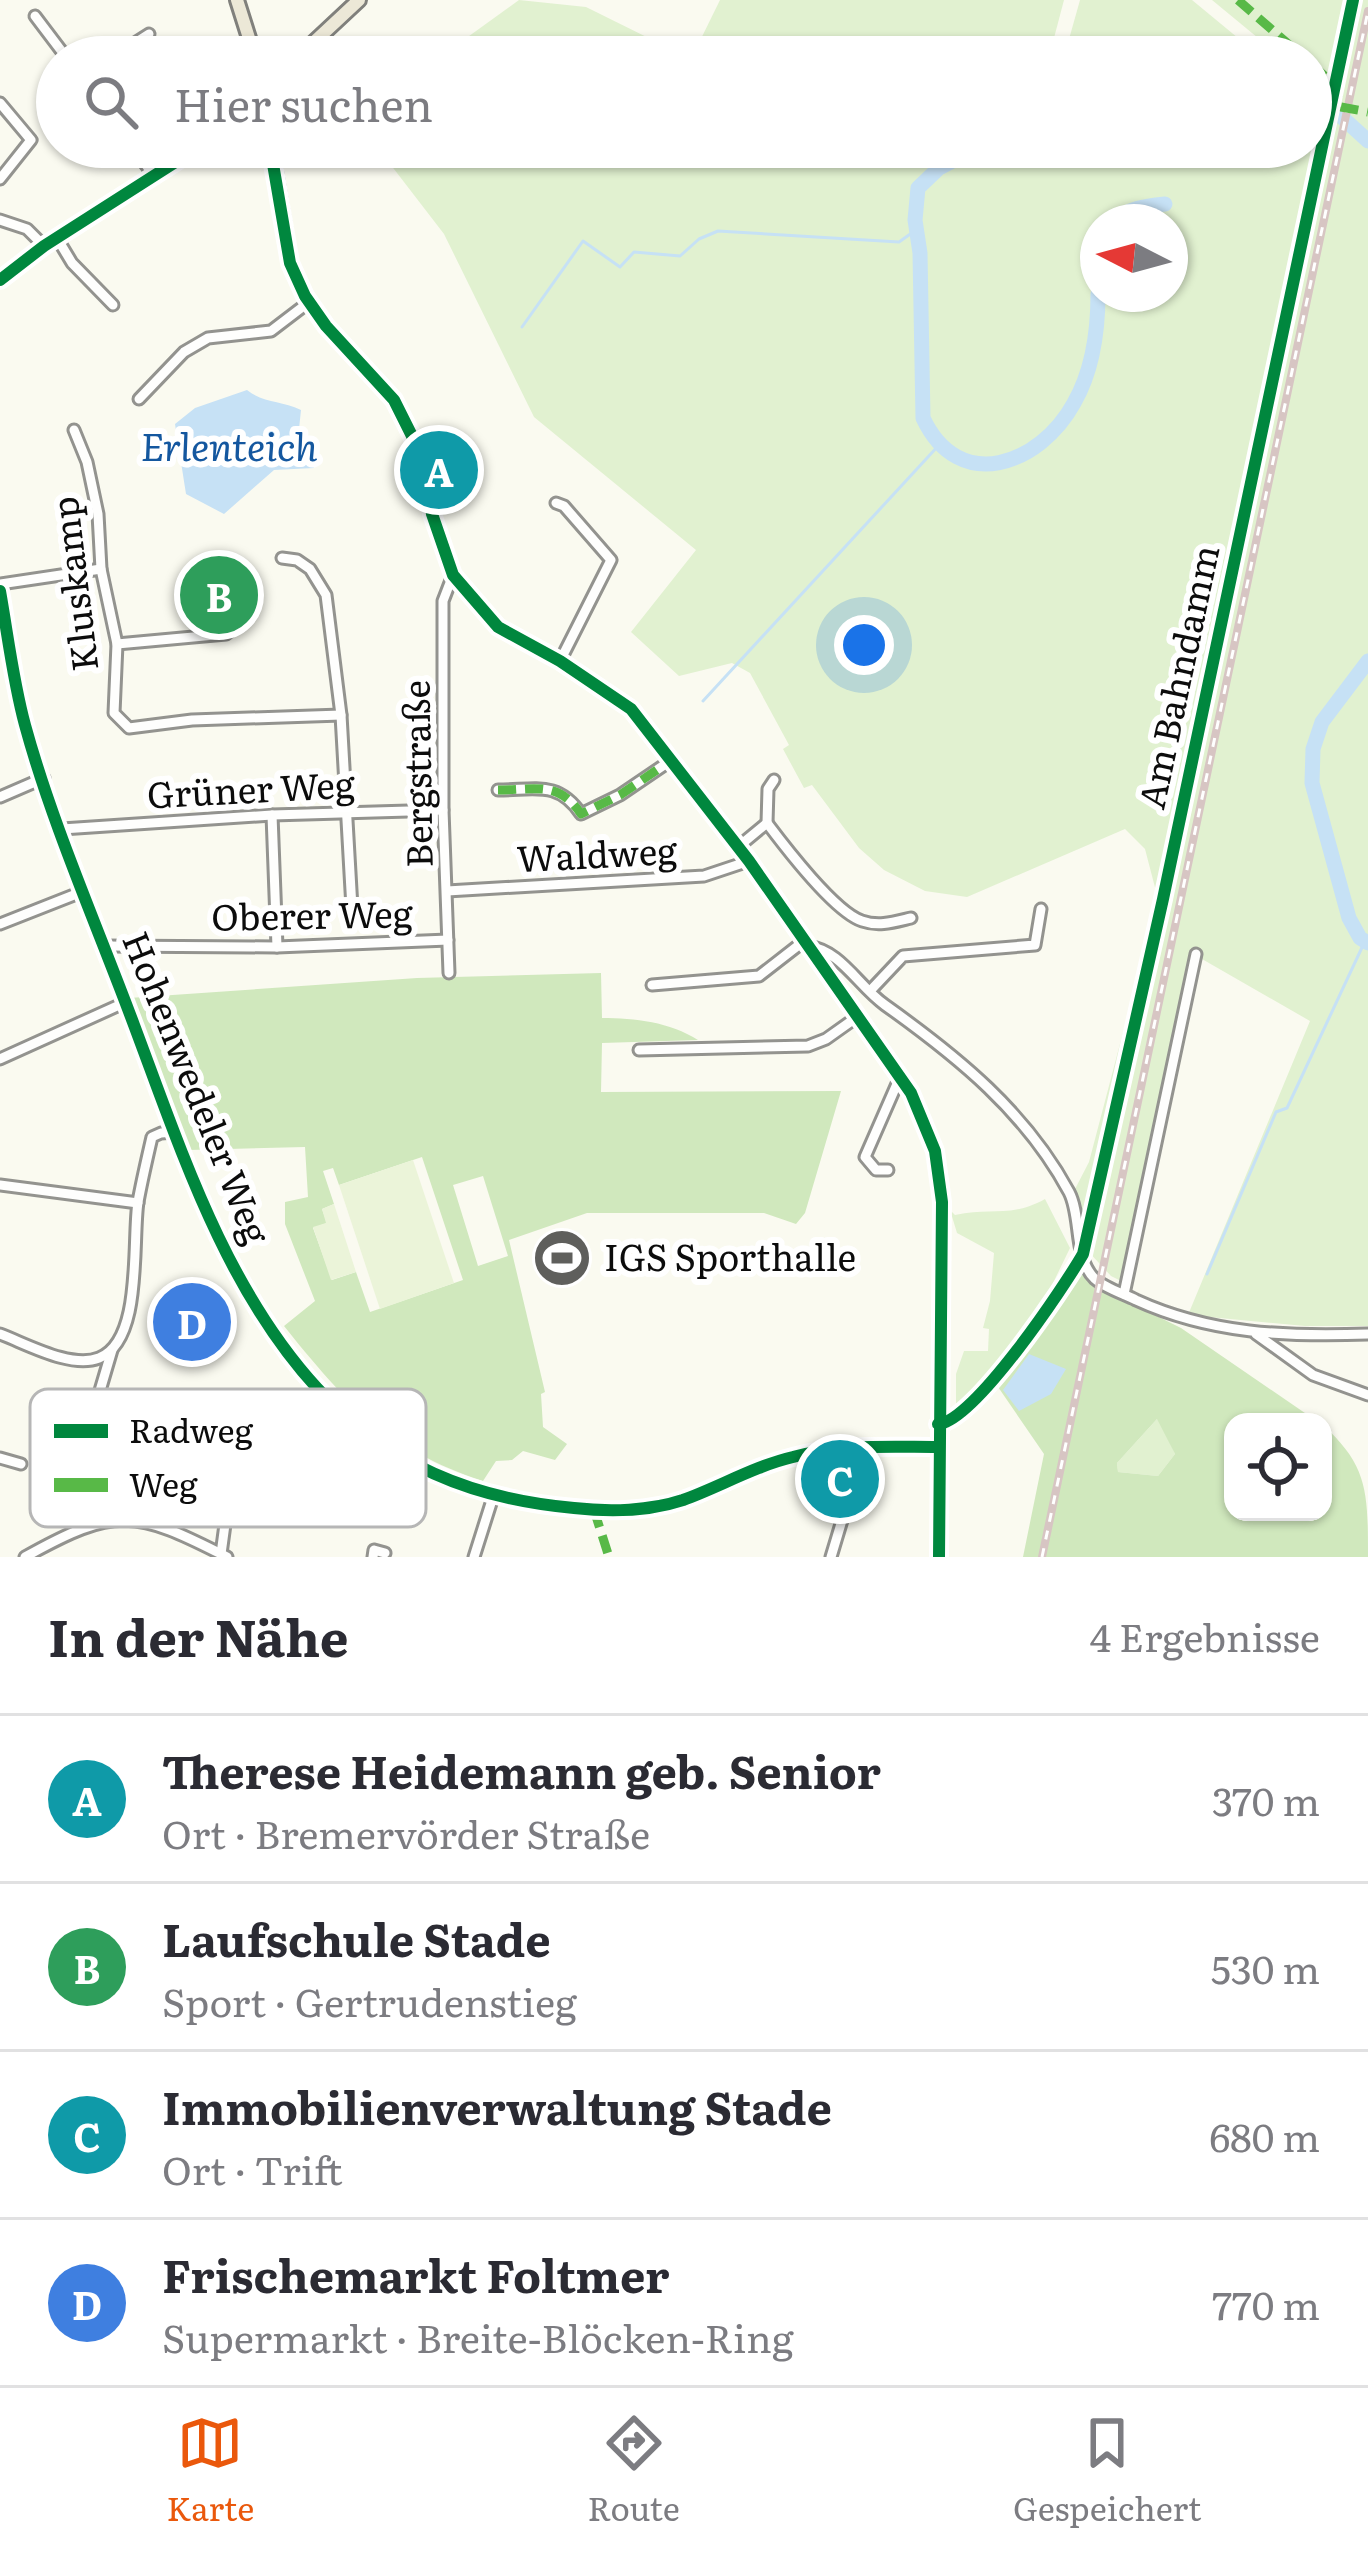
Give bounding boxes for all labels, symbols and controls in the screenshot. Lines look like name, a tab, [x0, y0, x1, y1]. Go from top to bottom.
search box	[36, 36, 1332, 168]
icon: search	[78, 69, 144, 135]
text: Hier suchen	[174, 69, 433, 136]
north arrow	[1080, 204, 1188, 312]
water label: Erlenteich	[140, 415, 318, 473]
pin: A	[400, 425, 478, 515]
street label: Kluskamp	[36, 494, 110, 675]
street label: Am Bahndamm	[1123, 540, 1230, 813]
pin: B	[180, 550, 258, 640]
your location	[834, 615, 894, 675]
street label: Bergstraße	[387, 680, 444, 868]
street label: Grüner Weg	[146, 756, 357, 819]
street label: Waldweg	[515, 822, 679, 883]
street label: Oberer Weg	[211, 885, 414, 942]
street label: Hohenwedeler Weg	[111, 923, 286, 1252]
sports icon: IGS Sporthalle	[531, 1227, 593, 1289]
place label: IGS Sporthalle	[604, 1229, 856, 1282]
pin: D	[153, 1277, 231, 1367]
legend	[30, 1389, 426, 1527]
text: Radweg	[129, 1404, 254, 1453]
map controls	[1224, 1413, 1332, 1521]
button: locate	[1224, 1413, 1332, 1521]
pin: C	[801, 1434, 879, 1524]
text: Weg	[129, 1458, 198, 1507]
text: In der Nähe	[48, 1597, 349, 1673]
text: 4 Ergebnisse	[1090, 1606, 1320, 1664]
text: Therese Heidemann geb. Senior	[162, 1736, 881, 1803]
text: A	[72, 1770, 102, 1828]
text: 370 m	[1212, 1770, 1320, 1828]
text: Ort · Bremervörder Straße	[162, 1803, 650, 1861]
text: Laufschule Stade	[162, 1904, 551, 1971]
text: B	[74, 1938, 100, 1996]
text: 530 m	[1211, 1938, 1320, 1996]
text: Sport · Gertrudenstieg	[162, 1971, 577, 2029]
text: Immobilienverwaltung Stade	[162, 2072, 832, 2139]
text: C	[73, 2106, 101, 2164]
text: 680 m	[1209, 2106, 1320, 2164]
text: Ort · Trift	[162, 2139, 342, 2197]
text: Frischemarkt Foltmer	[162, 2240, 669, 2307]
text: D	[72, 2274, 102, 2332]
text: 770 m	[1212, 2274, 1320, 2332]
text: Supermarkt · Breite-Blöcken-Ring	[162, 2307, 794, 2365]
tab: Karte	[167, 2410, 254, 2531]
tab: Route	[587, 2410, 680, 2531]
tab: Gespeichert	[1013, 2410, 1201, 2531]

